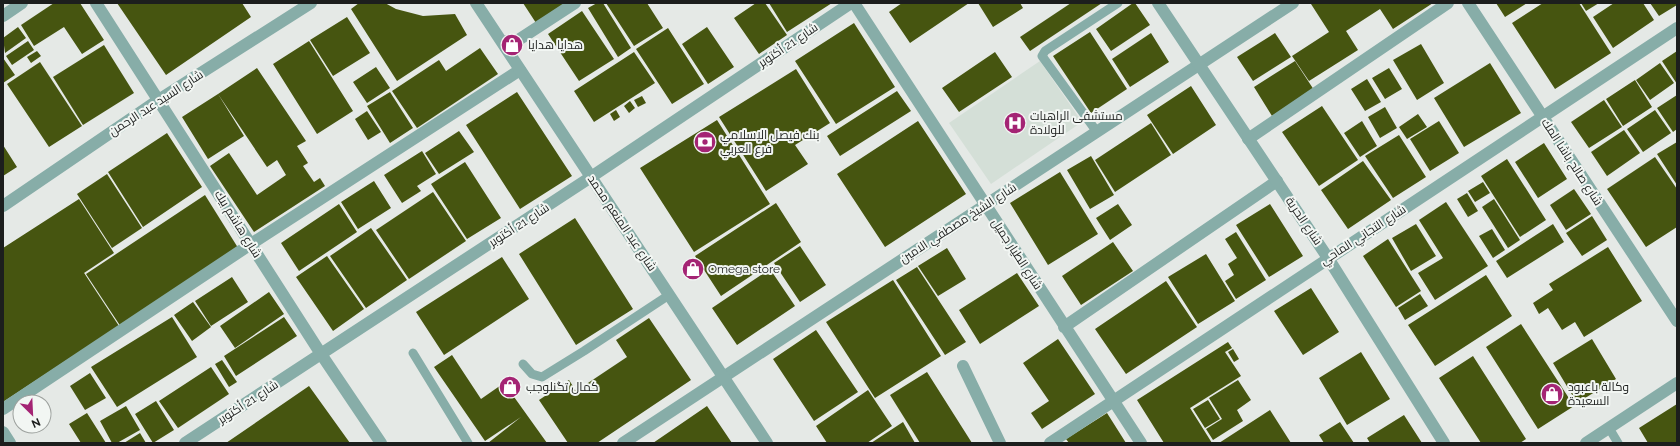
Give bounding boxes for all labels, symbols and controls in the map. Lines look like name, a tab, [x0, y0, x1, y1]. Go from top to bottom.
street label: شارع 21 أكتوبر	[754, 19, 821, 71]
shop icon: هدايا هدايا	[499, 32, 525, 58]
place label: هدايا هدايا	[528, 38, 583, 52]
street label: شارع السيد عبد الرحمن	[106, 67, 206, 140]
place label: مستشفى الراهبات للولادة	[1030, 109, 1123, 137]
hospital icon: مستشفى الراهبات للولادة	[1002, 110, 1028, 136]
street label: شارع صالح باشا المك	[1538, 116, 1605, 209]
place label: بنك فيصل الإسلامي فرع العربي	[720, 128, 819, 159]
bank icon: بنك فيصل الإسلامي فرع العربي	[692, 129, 718, 155]
street label: شارع عبد المنعم محمد	[584, 172, 659, 274]
street label: شارع الشيخ مصطفي الامين	[897, 180, 1021, 268]
street label: شارع هاشم بيك	[211, 188, 264, 261]
street label: شارع الحرية	[1282, 194, 1325, 248]
street label: شارع 21 أكتوبر	[485, 200, 552, 251]
street label: شارع التجاني الماحي	[1317, 202, 1410, 270]
street label: شارع الطيار جميل	[988, 216, 1045, 293]
shop icon: Omega store	[680, 256, 706, 282]
place label: Omega store	[708, 262, 780, 276]
shop icon: كمال تگنلوجب	[497, 374, 523, 400]
street label: شارع 21 أكتوبر	[214, 377, 281, 428]
place label: كمال تگنلوجب	[526, 380, 599, 394]
place label: وكالة باعبود السعيدة	[1568, 380, 1629, 408]
shop icon: وكالة باعبود السعيدة	[1539, 381, 1565, 407]
north arrow	[12, 394, 52, 434]
text: N	[29, 415, 42, 430]

